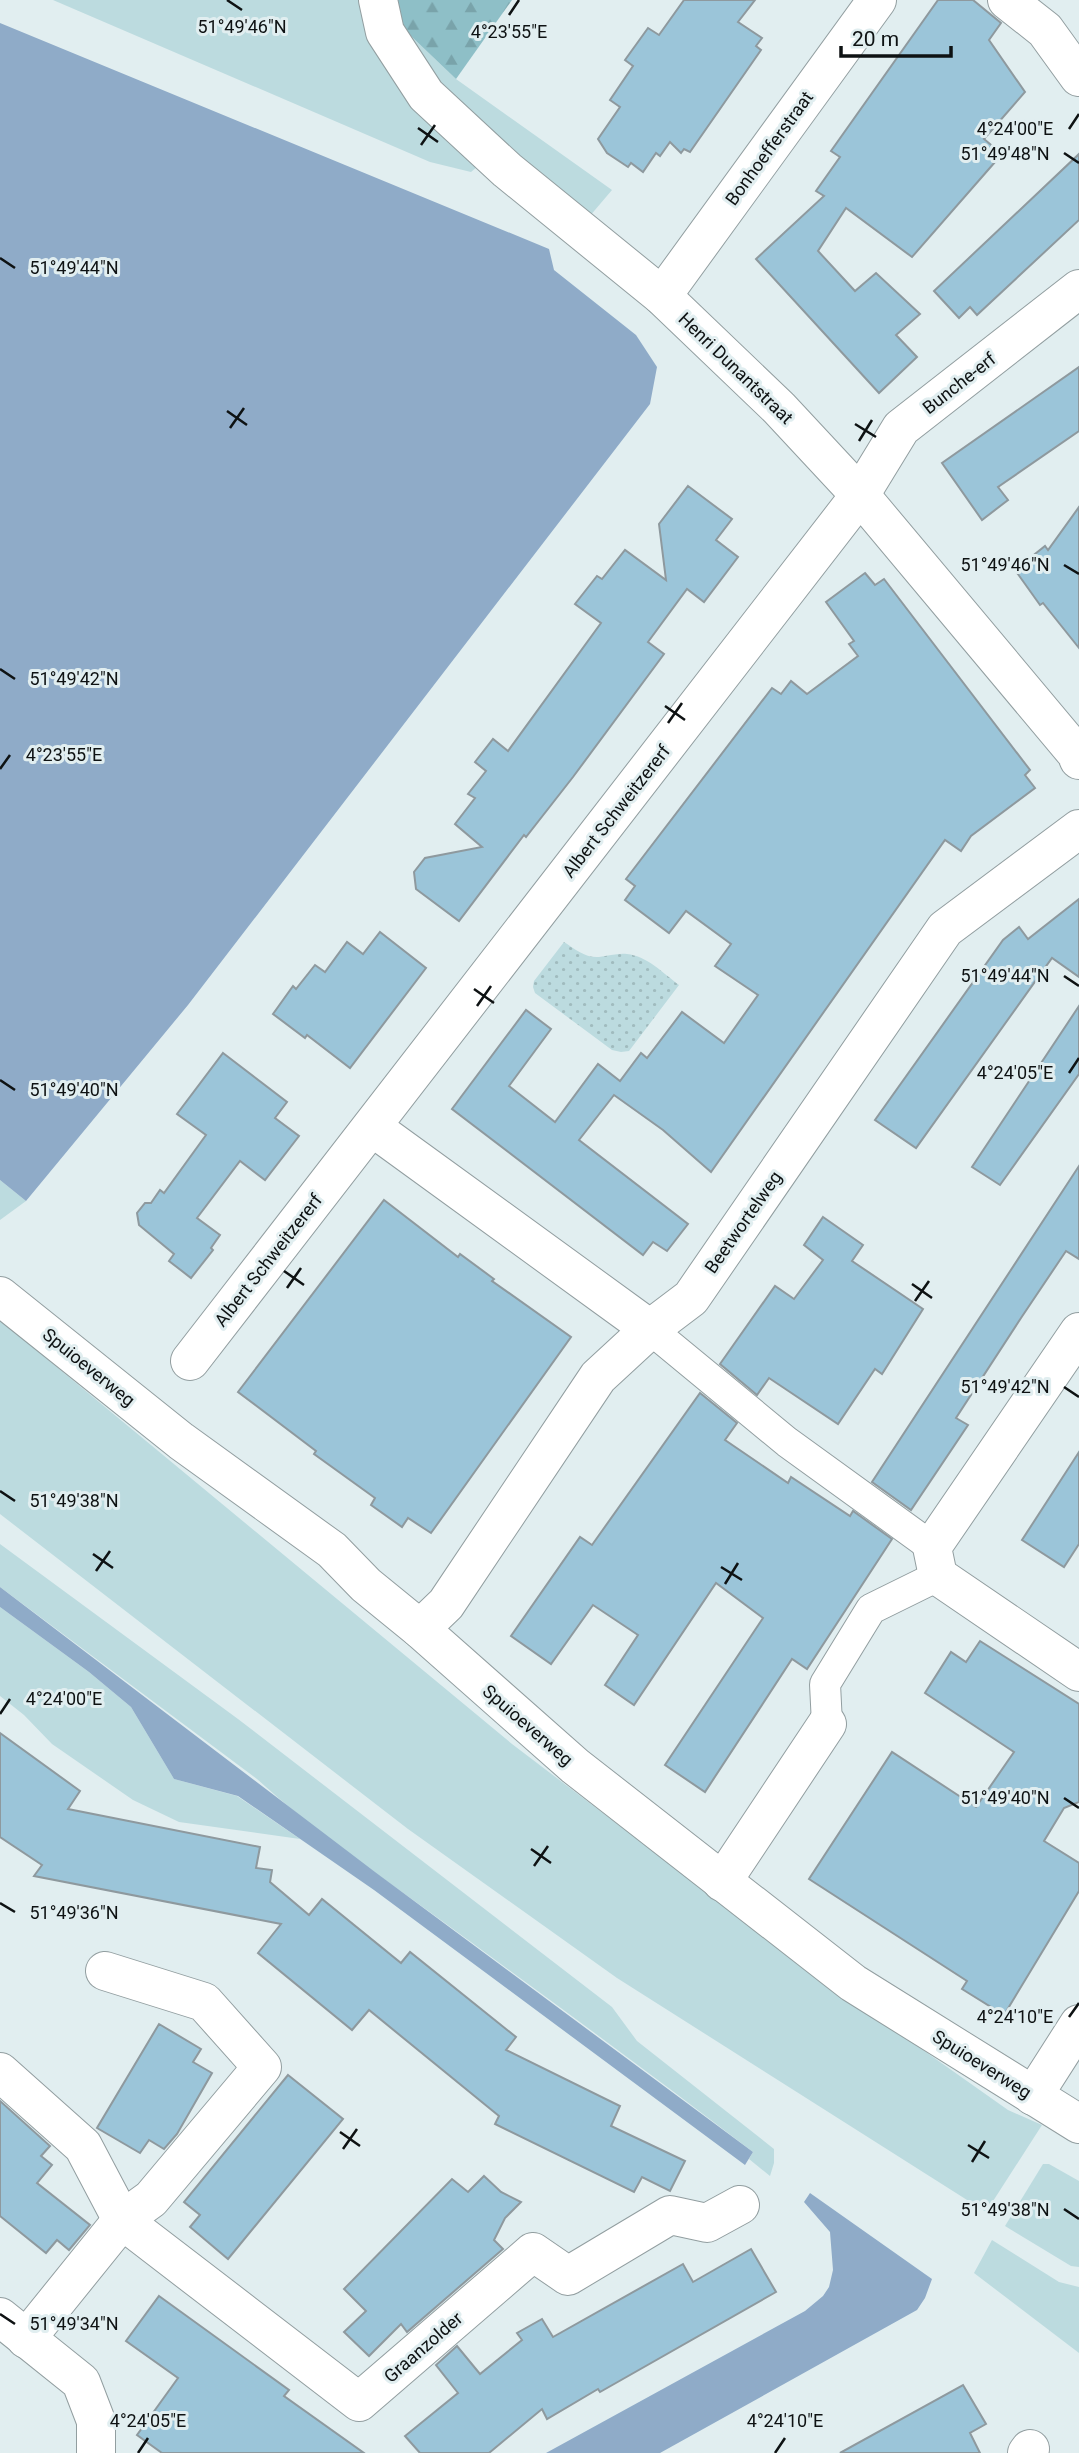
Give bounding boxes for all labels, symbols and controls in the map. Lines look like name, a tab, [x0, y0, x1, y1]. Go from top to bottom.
scale bar	[841, 14, 951, 58]
text: 51°49'46"N	[197, 16, 287, 37]
text: 4°23'55"E	[471, 21, 547, 42]
text: 20 m	[852, 27, 899, 51]
street label: Bonhoefferstraat	[721, 87, 817, 209]
text: 4°24'00"E	[977, 118, 1053, 139]
text: 51°49'48"N	[960, 143, 1050, 164]
text: 51°49'44"N	[29, 257, 119, 278]
street label: Henri Dunantstraat	[674, 308, 798, 428]
street label: Bunche-erf	[918, 347, 1000, 418]
text: 51°49'46"N	[960, 554, 1050, 575]
text: 51°49'42"N	[29, 668, 119, 689]
street label: Albert Schweitzererf	[558, 740, 675, 881]
text: 4°23'55"E	[26, 744, 102, 765]
text: 51°49'44"N	[960, 965, 1050, 986]
text: 4°24'05"E	[977, 1062, 1053, 1083]
text: 51°49'40"N	[29, 1079, 119, 1100]
street label: Beetwortelweg	[700, 1167, 786, 1277]
street label: Albert Schweitzererf	[210, 1189, 327, 1330]
street label: Spuioeverweg	[39, 1323, 139, 1411]
text: 51°49'42"N	[960, 1376, 1050, 1397]
text: 51°49'38"N	[29, 1490, 119, 1511]
street label: Spuioeverweg	[479, 1680, 577, 1770]
text: 4°24'00"E	[26, 1688, 102, 1709]
text: 51°49'40"N	[960, 1787, 1050, 1808]
text: 51°49'36"N	[29, 1902, 119, 1923]
text: 4°24'10"E	[977, 2006, 1053, 2027]
street label: Spuioeverweg	[929, 2025, 1035, 2103]
text: 51°49'38"N	[960, 2199, 1050, 2220]
street label: Graanzolder	[380, 2307, 466, 2387]
text: 51°49'34"N	[29, 2313, 119, 2334]
text: 4°24'05"E	[110, 2410, 186, 2431]
text: 4°24'10"E	[747, 2410, 823, 2431]

